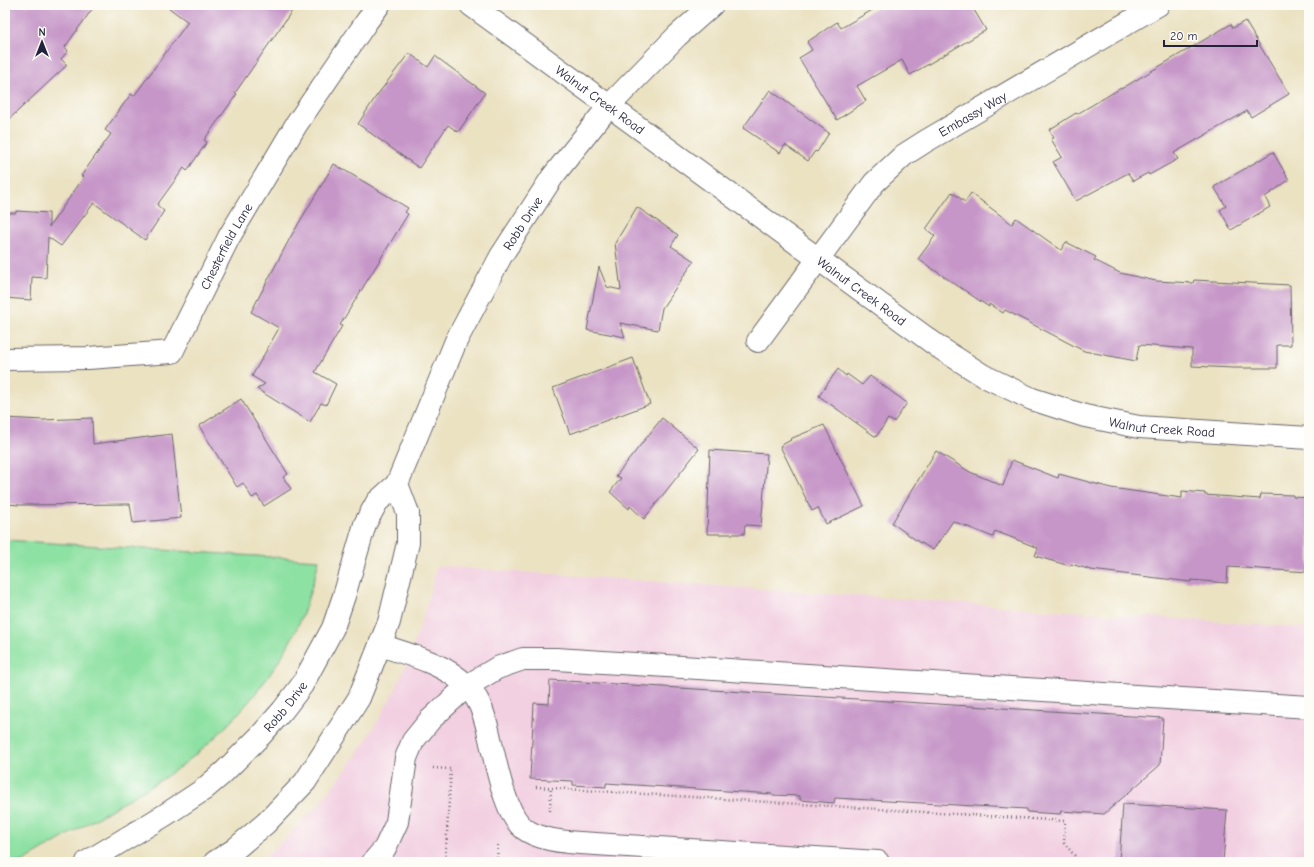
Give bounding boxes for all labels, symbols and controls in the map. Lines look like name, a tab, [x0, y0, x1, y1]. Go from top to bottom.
north arrow	[22, 22, 62, 62]
scale bar	[1164, 22, 1257, 48]
text: N	[38, 26, 46, 39]
text: 20 m	[1170, 29, 1198, 43]
street label: Walnut Creek Road	[552, 62, 647, 137]
street label: Embassy Way	[936, 88, 1010, 140]
street label: Robb Drive	[500, 193, 546, 253]
street label: Chesterfield Lane	[197, 200, 256, 292]
street label: Walnut Creek Road	[814, 254, 909, 329]
street label: Walnut Creek Road	[1108, 414, 1215, 440]
street label: Robb Drive	[260, 678, 311, 735]

